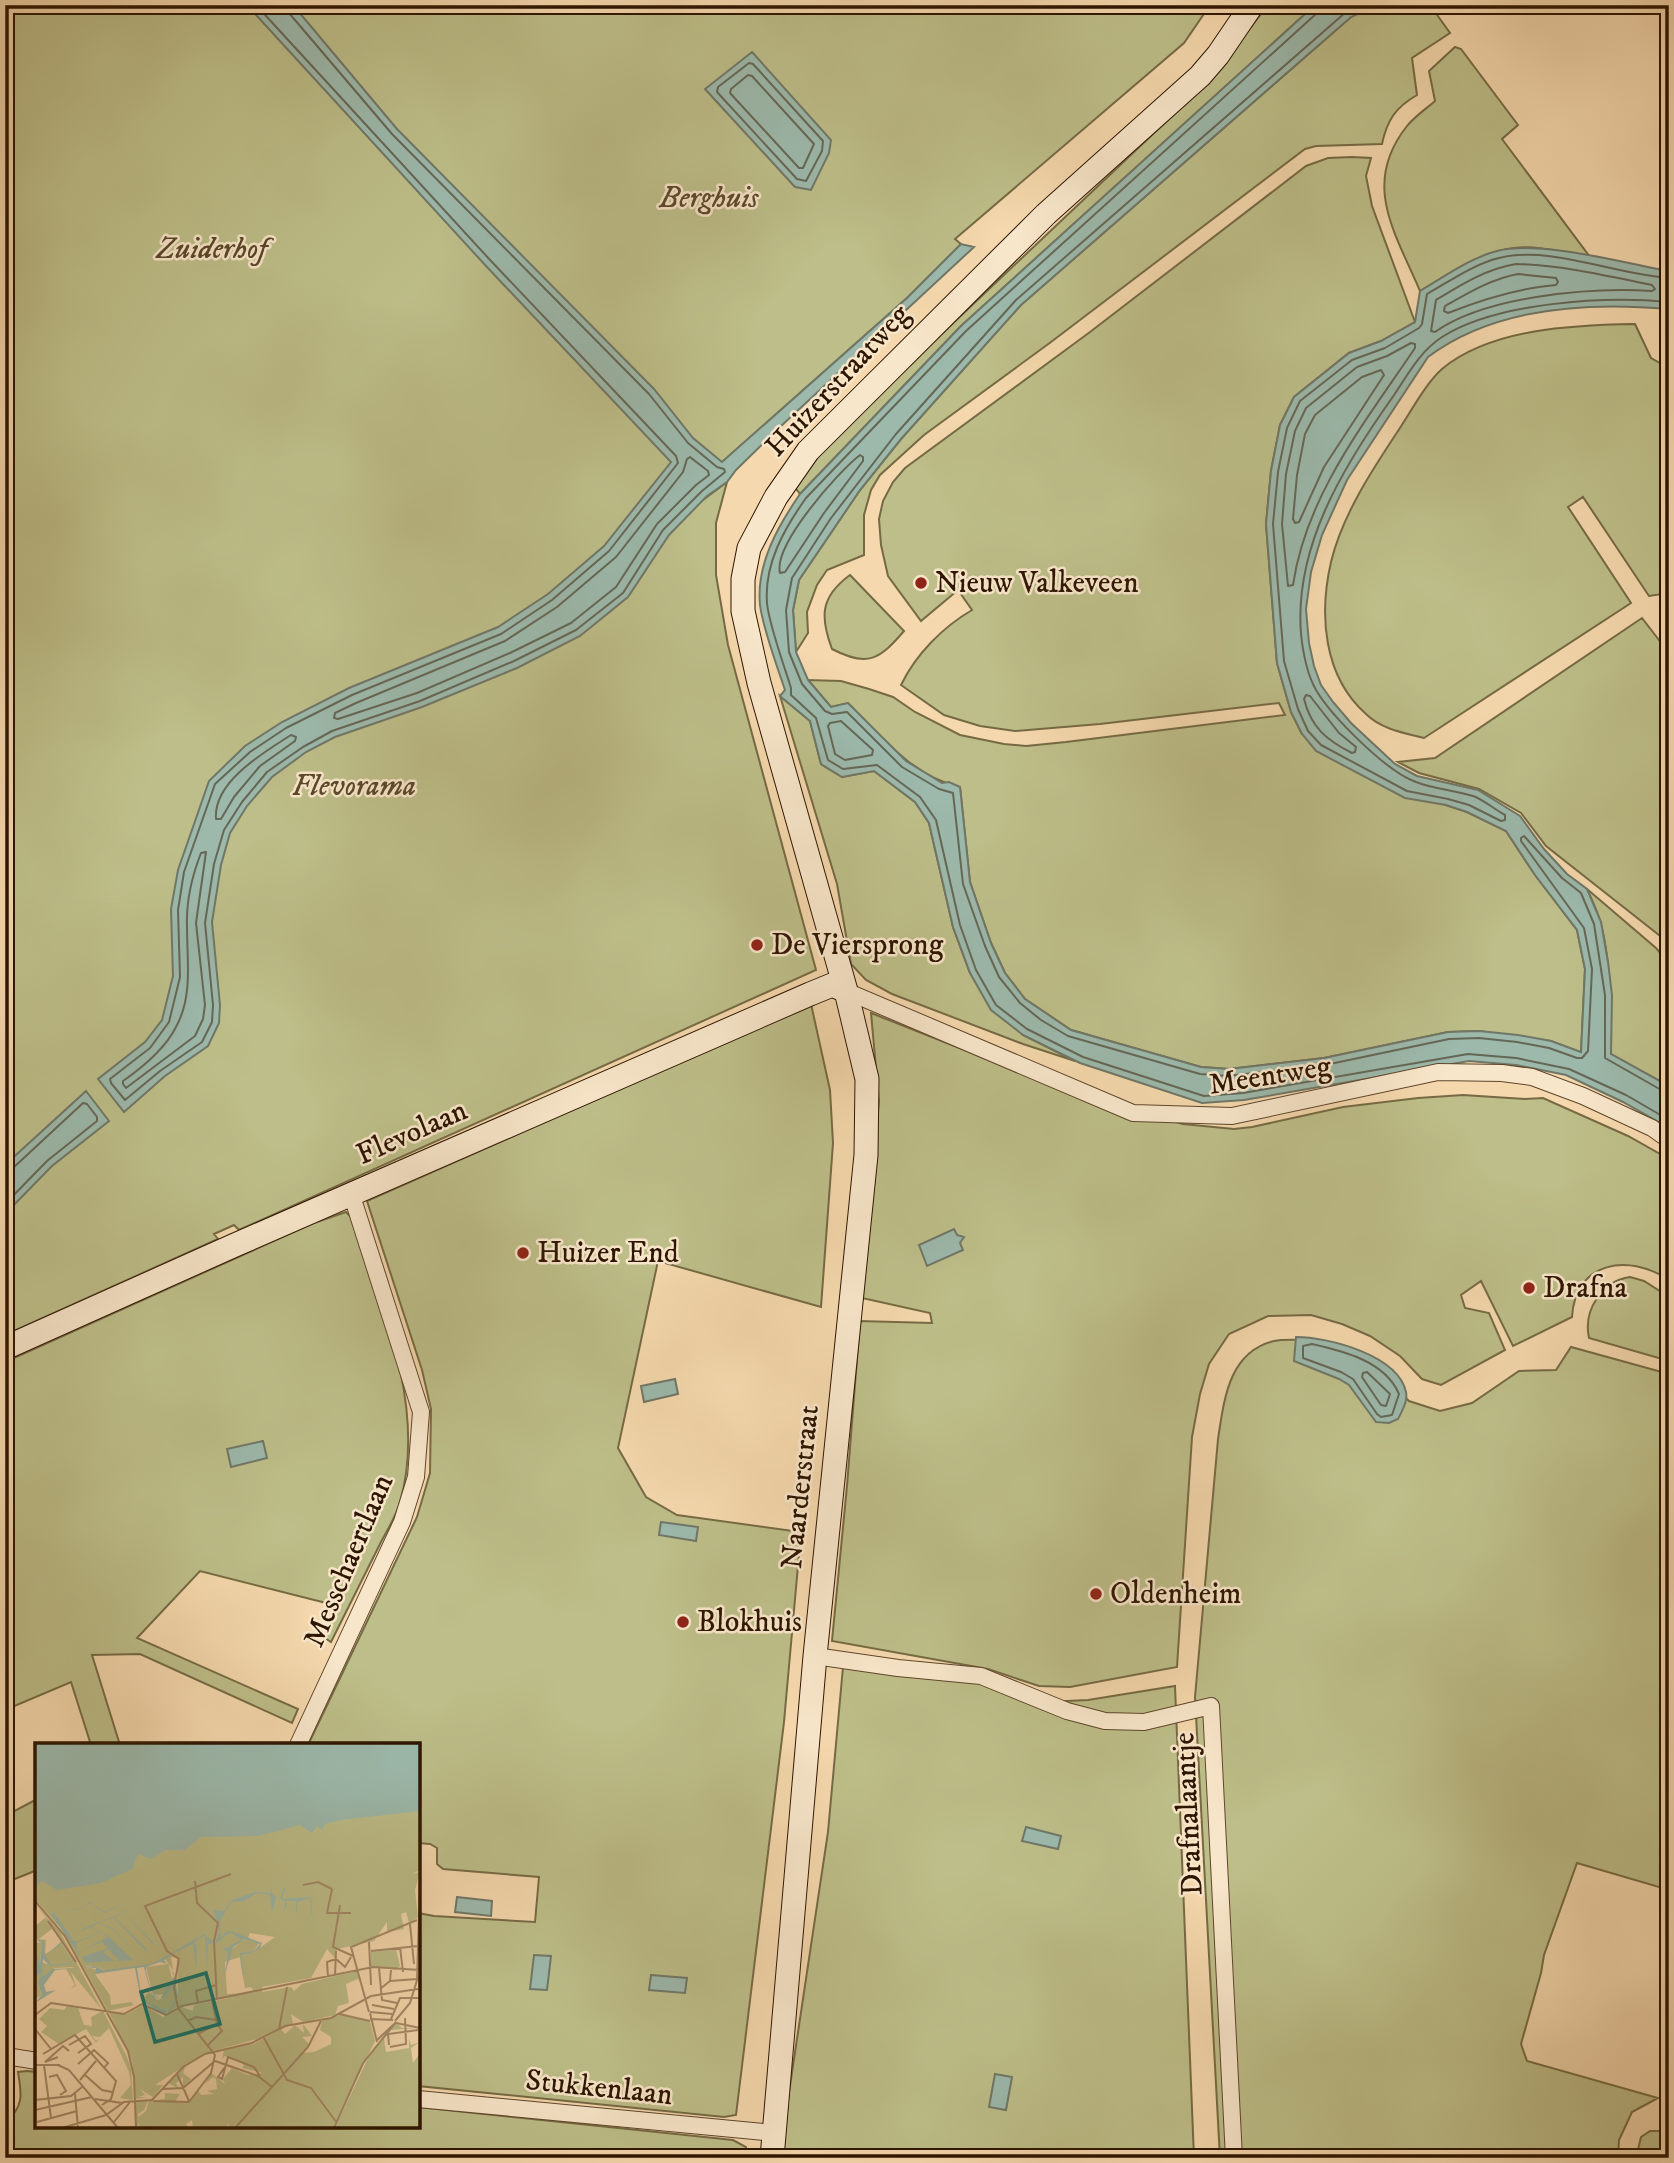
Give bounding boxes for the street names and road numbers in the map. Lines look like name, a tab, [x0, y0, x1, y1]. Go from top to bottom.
street label: Huizerstraatweg	[758, 297, 918, 465]
street label: Meentweg	[1206, 1048, 1334, 1104]
street label: Flevolaan	[351, 1092, 473, 1174]
street label: Naarderstraat	[774, 1403, 828, 1571]
street label: Messchaertlaan	[296, 1469, 402, 1653]
street label: Drafnalaantje	[1166, 1731, 1212, 1897]
street label: Stukkenlaan	[524, 2062, 675, 2114]

